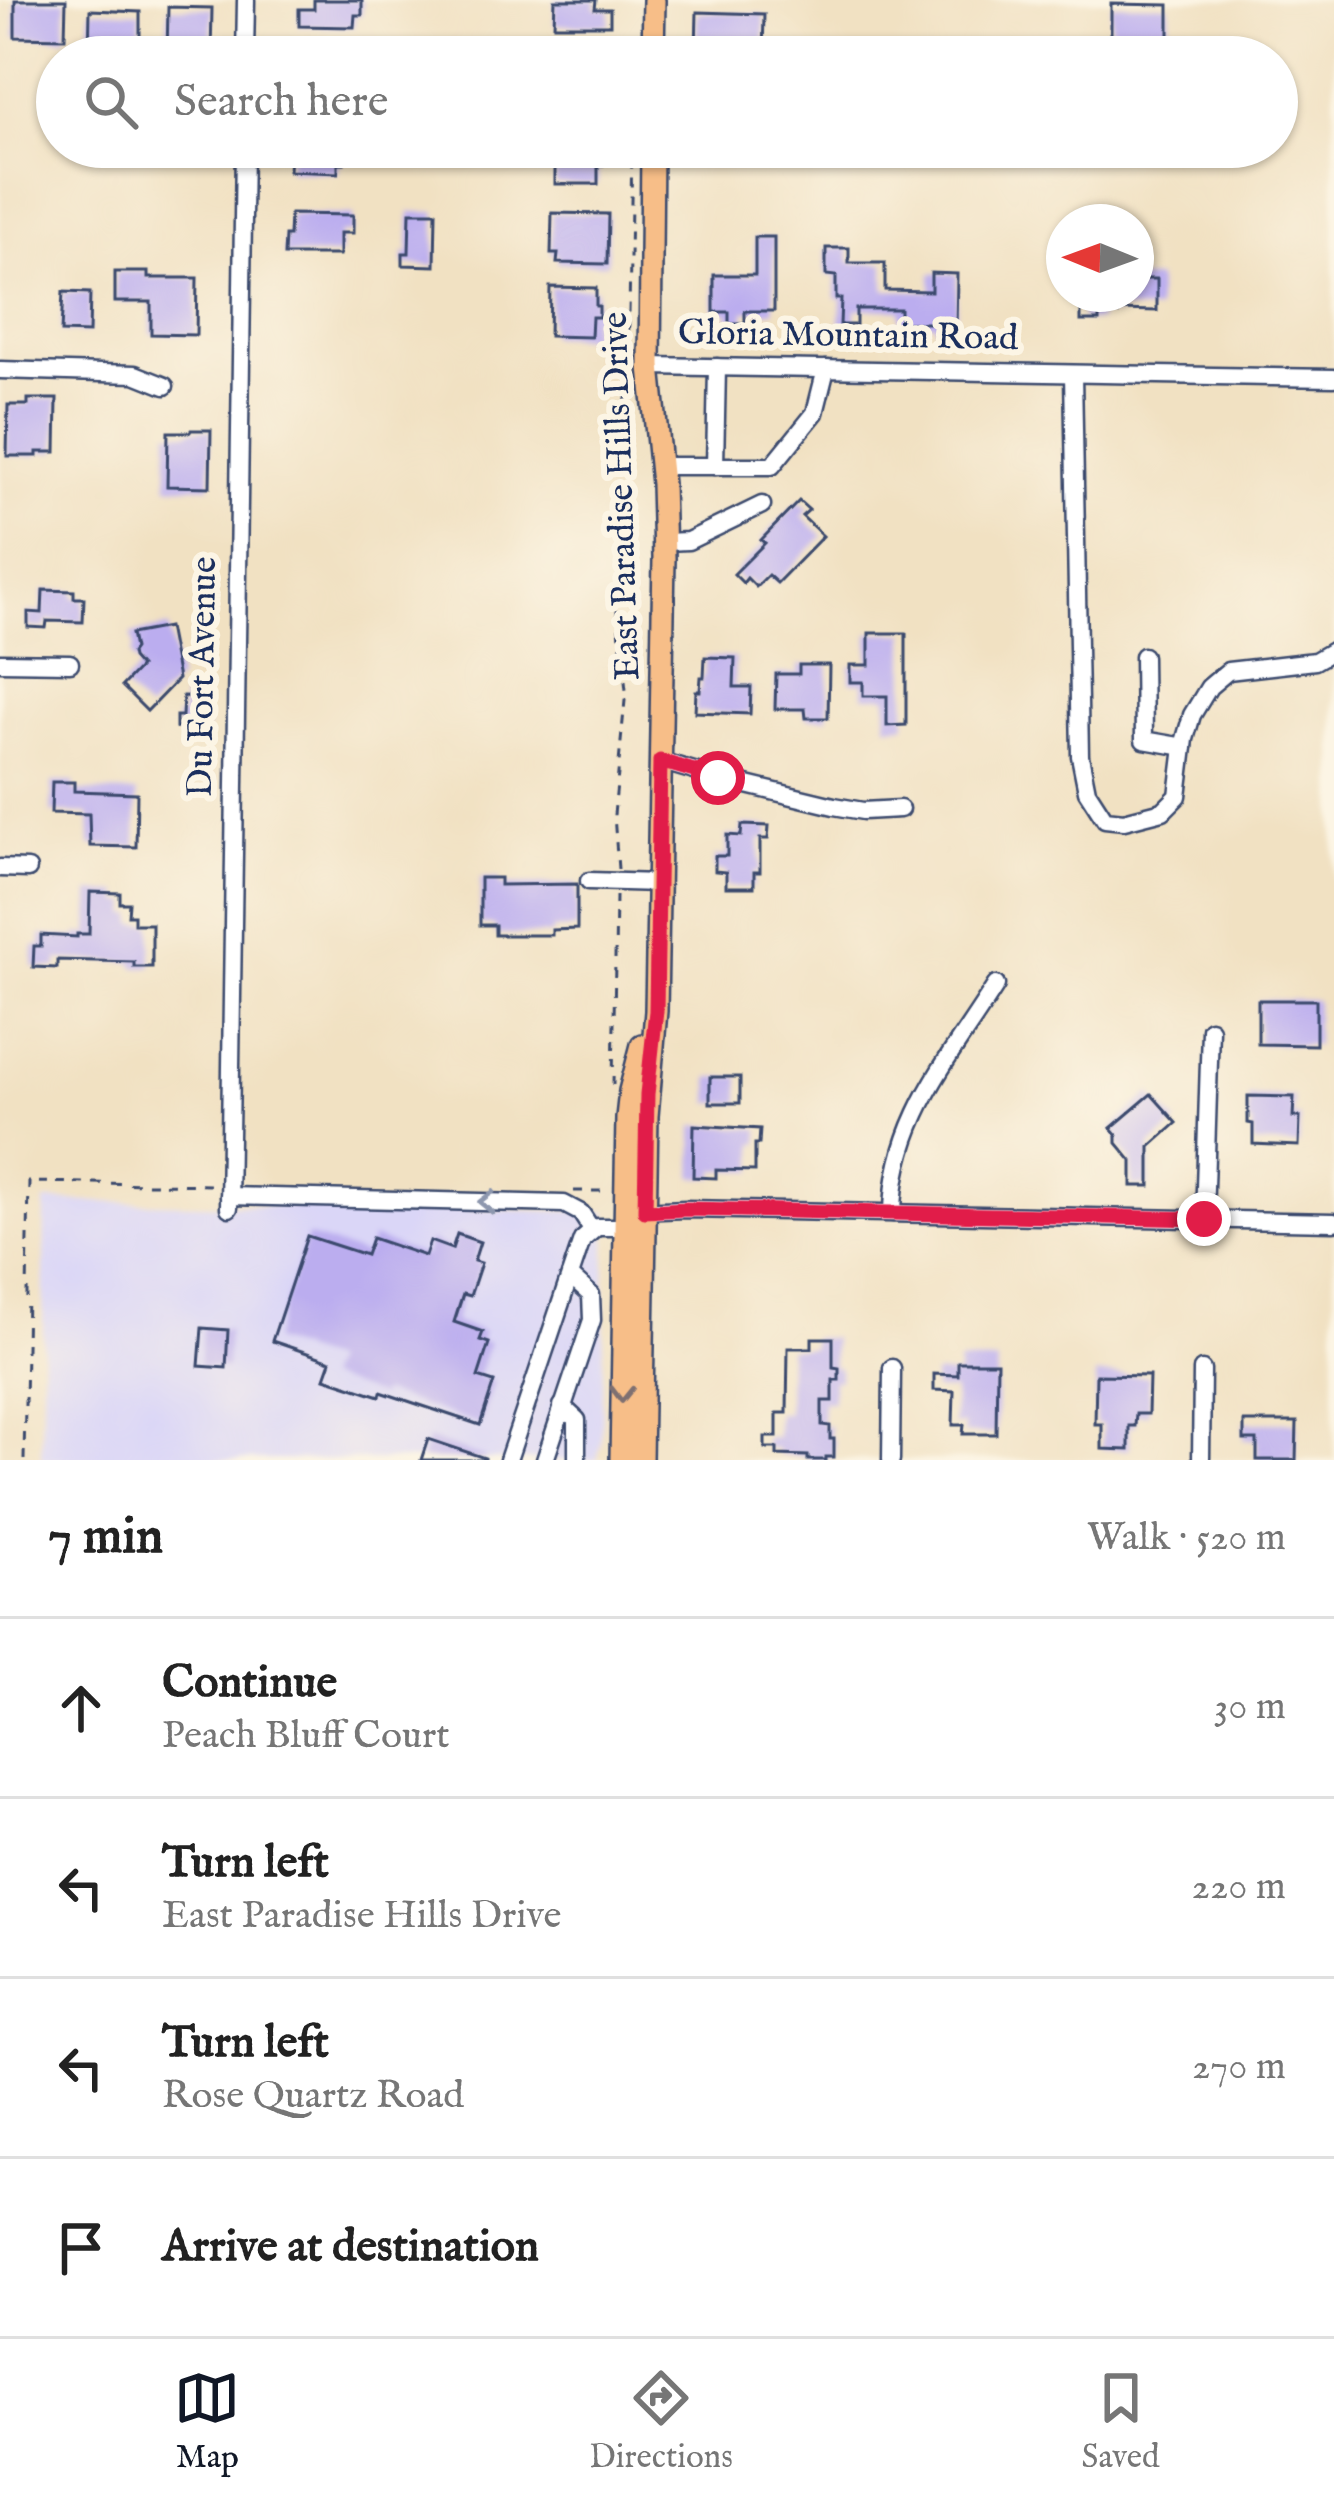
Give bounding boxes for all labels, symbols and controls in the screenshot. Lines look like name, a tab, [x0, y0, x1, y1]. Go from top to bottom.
search box	[36, 36, 1298, 168]
icon: search	[78, 69, 144, 135]
text: Search here	[174, 74, 388, 131]
north arrow	[1046, 204, 1154, 312]
street label: Gloria Mountain Road	[677, 310, 1019, 362]
street label: East Paradise Hills Drive	[593, 311, 651, 681]
street label: Du Fort Avenue	[178, 556, 228, 798]
route start	[691, 751, 745, 805]
one-way arrow	[477, 1189, 496, 1215]
route end	[1177, 1192, 1231, 1246]
one-way arrow	[610, 1385, 636, 1404]
text: 7 min	[48, 1506, 163, 1571]
text: Walk · 520 m	[1087, 1514, 1286, 1563]
text: Continue	[162, 1655, 337, 1712]
icon: ahead	[48, 1675, 114, 1741]
text: 30 m	[1214, 1683, 1286, 1732]
text: Peach Bluff Court	[162, 1712, 450, 1761]
text: Turn left	[162, 1835, 329, 1892]
icon: left	[48, 1855, 114, 1921]
text: 220 m	[1192, 1863, 1286, 1912]
text: East Paradise Hills Drive	[162, 1892, 562, 1941]
text: Turn left	[162, 2015, 329, 2072]
icon: left	[48, 2035, 114, 2101]
text: 270 m	[1192, 2043, 1286, 2092]
text: Rose Quartz Road	[162, 2072, 464, 2121]
icon: arrive	[48, 2215, 114, 2281]
text: Arrive at destination	[162, 2219, 539, 2276]
tab: Map	[174, 2365, 240, 2479]
tab: Directions	[589, 2365, 733, 2479]
tab: Saved	[1082, 2365, 1160, 2479]

